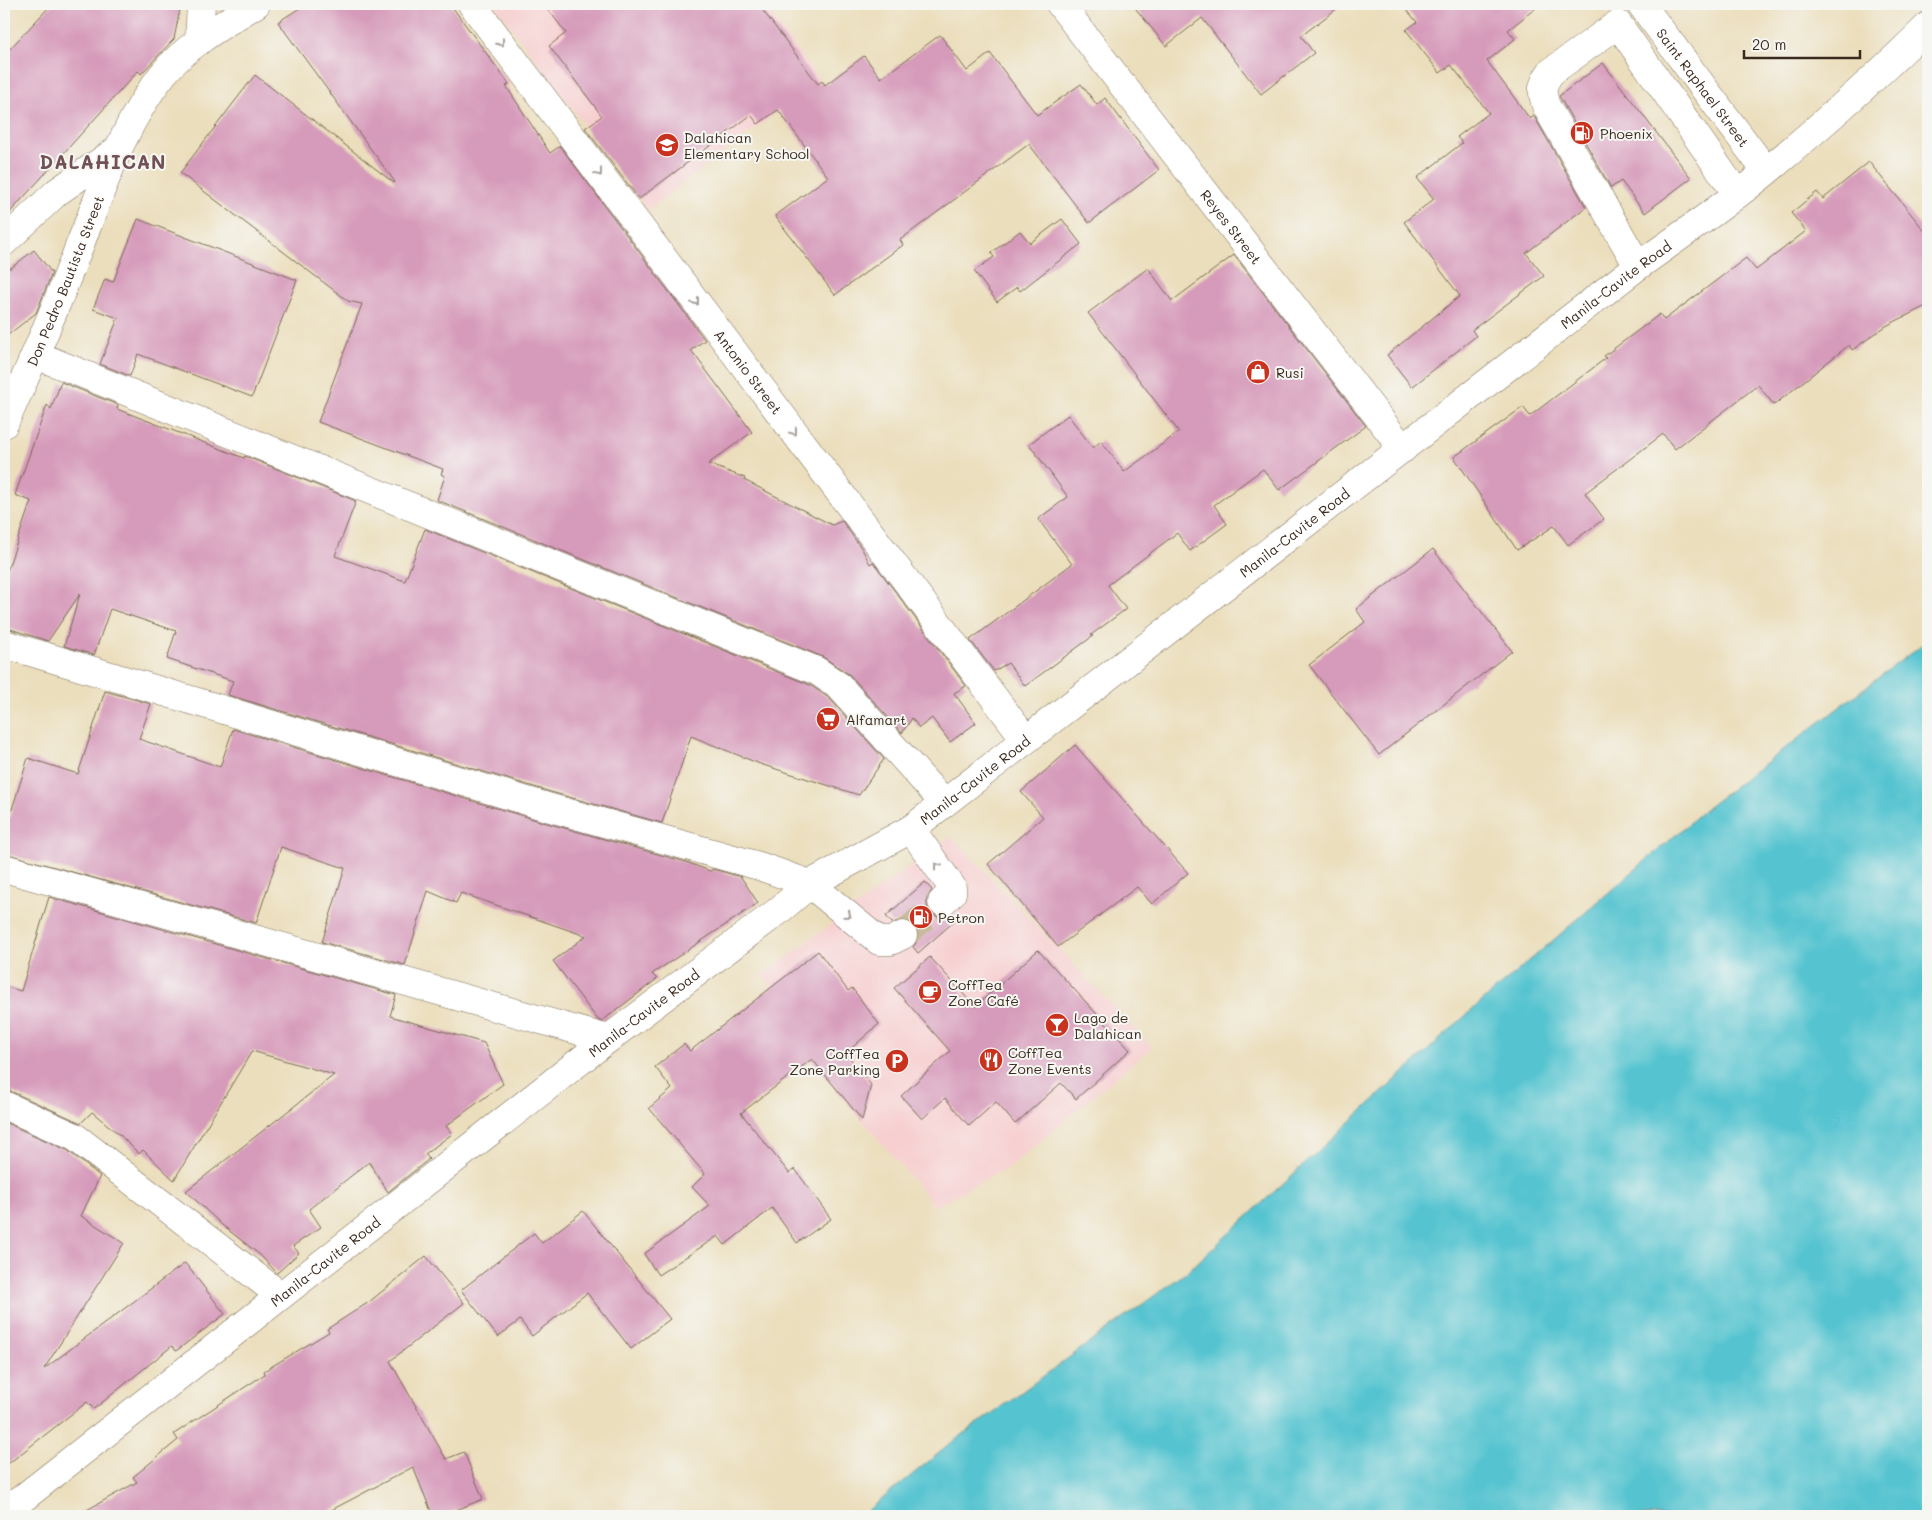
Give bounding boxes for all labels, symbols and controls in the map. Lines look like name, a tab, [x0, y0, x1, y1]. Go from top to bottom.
street label: Saint Raphael Street	[1653, 24, 1754, 150]
scale bar	[1744, 28, 1861, 60]
text: 20 m	[1752, 34, 1786, 54]
one-way arrow	[495, 37, 504, 47]
fuel station icon: Phoenix	[1569, 120, 1595, 146]
place label: Phoenix	[1600, 124, 1653, 143]
place label: Dalahican Elementary School	[684, 128, 810, 163]
school or university icon: Dalahican Elementary School	[654, 132, 680, 158]
district label: DALAHICAN	[40, 149, 166, 174]
one-way arrow	[593, 167, 601, 176]
street label: Reyes Street	[1197, 185, 1266, 268]
street label: Don Pedro Bautista Street	[22, 192, 108, 369]
street label: Manila-Cavite Road	[1556, 236, 1675, 333]
one-way arrow	[691, 296, 699, 305]
street label: Antonio Street	[711, 325, 787, 418]
shop icon: Rusi	[1245, 359, 1271, 385]
place label: Rusi	[1276, 363, 1304, 382]
one-way arrow	[788, 426, 797, 436]
street label: Manila-Cavite Road	[1235, 483, 1353, 581]
supermarket icon: Alfamart	[815, 706, 841, 732]
place label: Alfamart	[846, 710, 906, 729]
street label: Manila-Cavite Road	[916, 731, 1034, 828]
one-way arrow	[934, 862, 943, 871]
fuel station icon: Petron	[908, 904, 934, 930]
place label: Petron	[938, 908, 984, 927]
one-way arrow	[842, 910, 851, 919]
street label: Manila-Cavite Road	[584, 964, 703, 1061]
place label: CoffTea Zone Café	[948, 975, 1019, 1010]
cafe icon: CoffTea Zone Café	[917, 979, 943, 1005]
place label: Lago de Dalahican	[1074, 1008, 1141, 1043]
bar icon: Lago de Dalahican	[1044, 1012, 1070, 1038]
place label: CoffTea Zone Events	[1008, 1043, 1091, 1078]
place label: CoffTea Zone Parking	[789, 1044, 880, 1079]
restaurant icon: CoffTea Zone Events	[978, 1047, 1004, 1073]
parking icon: CoffTea Zone Parking	[884, 1048, 910, 1074]
street label: Manila-Cavite Road	[266, 1212, 384, 1310]

